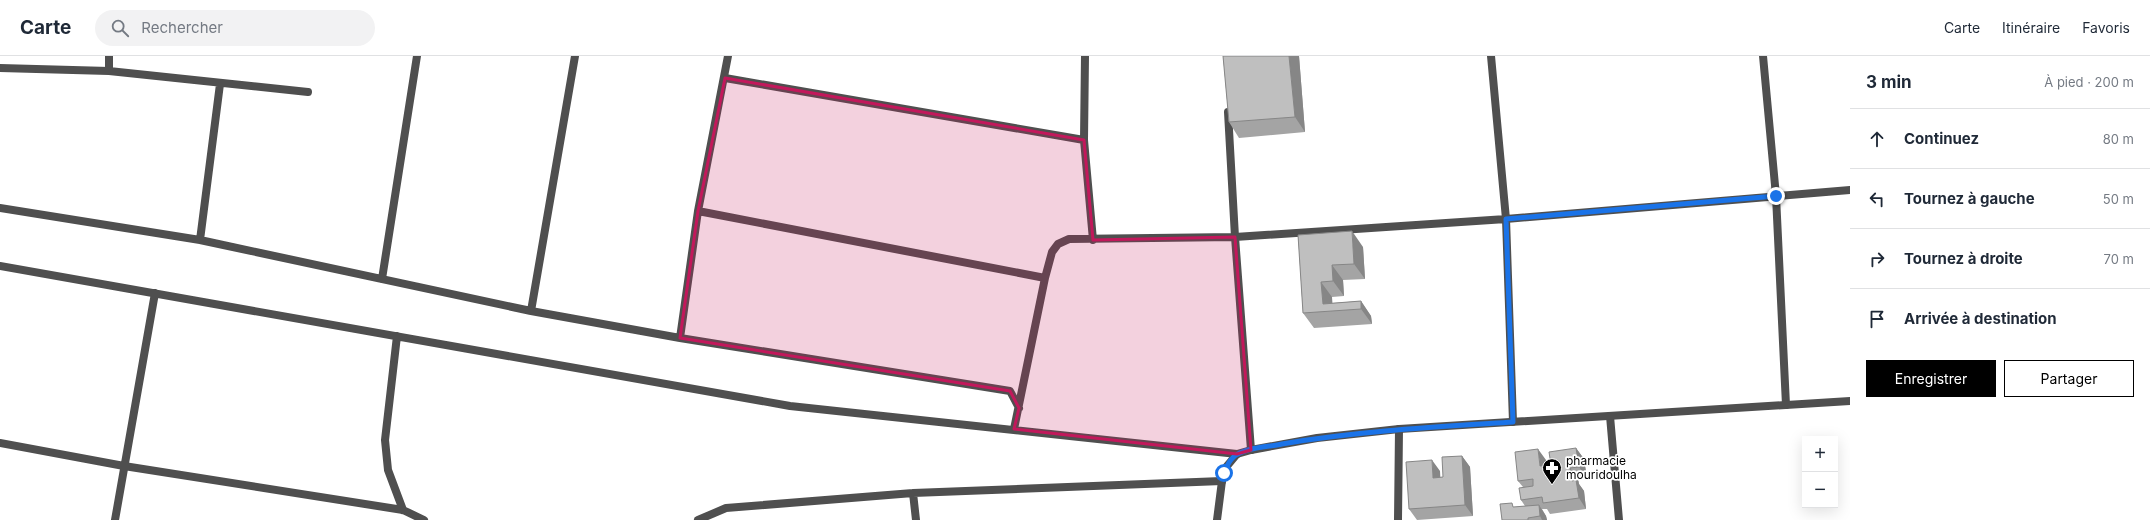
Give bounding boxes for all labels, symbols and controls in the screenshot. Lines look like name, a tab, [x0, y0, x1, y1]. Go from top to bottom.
search box	[95, 10, 375, 46]
text: Carte	[20, 16, 71, 39]
icon: search	[109, 17, 131, 39]
text: Rechercher	[141, 18, 223, 37]
text: Carte	[1944, 19, 1980, 36]
text: Itinéraire	[2002, 19, 2060, 36]
text: Favoris	[2082, 19, 2130, 36]
text: 3 min	[1866, 72, 1912, 92]
text: À pied · 200 m	[2044, 74, 2134, 90]
icon: ahead	[1866, 128, 1888, 150]
text: Continuez	[1904, 129, 1979, 148]
text: 80 m	[2103, 131, 2134, 147]
route end	[1767, 187, 1785, 205]
icon: left	[1866, 188, 1888, 210]
text: Tournez à gauche	[1904, 189, 2035, 208]
text: 50 m	[2103, 191, 2134, 207]
icon: right	[1866, 248, 1888, 270]
text: Tournez à droite	[1904, 249, 2023, 268]
text: 70 m	[2104, 251, 2134, 267]
icon: arrive	[1866, 308, 1888, 330]
text: Arrivée à destination	[1904, 309, 2057, 328]
button: Enregistrer	[1866, 360, 1996, 397]
button: Partager	[2004, 360, 2134, 397]
map controls	[1802, 436, 1838, 508]
button: +	[1802, 436, 1838, 472]
place label: pharmacie mouridoulha	[1566, 453, 1637, 482]
pharmacy icon: pharmacie mouridoulha	[1541, 457, 1563, 485]
route start	[1215, 464, 1233, 482]
button: −	[1802, 472, 1838, 508]

